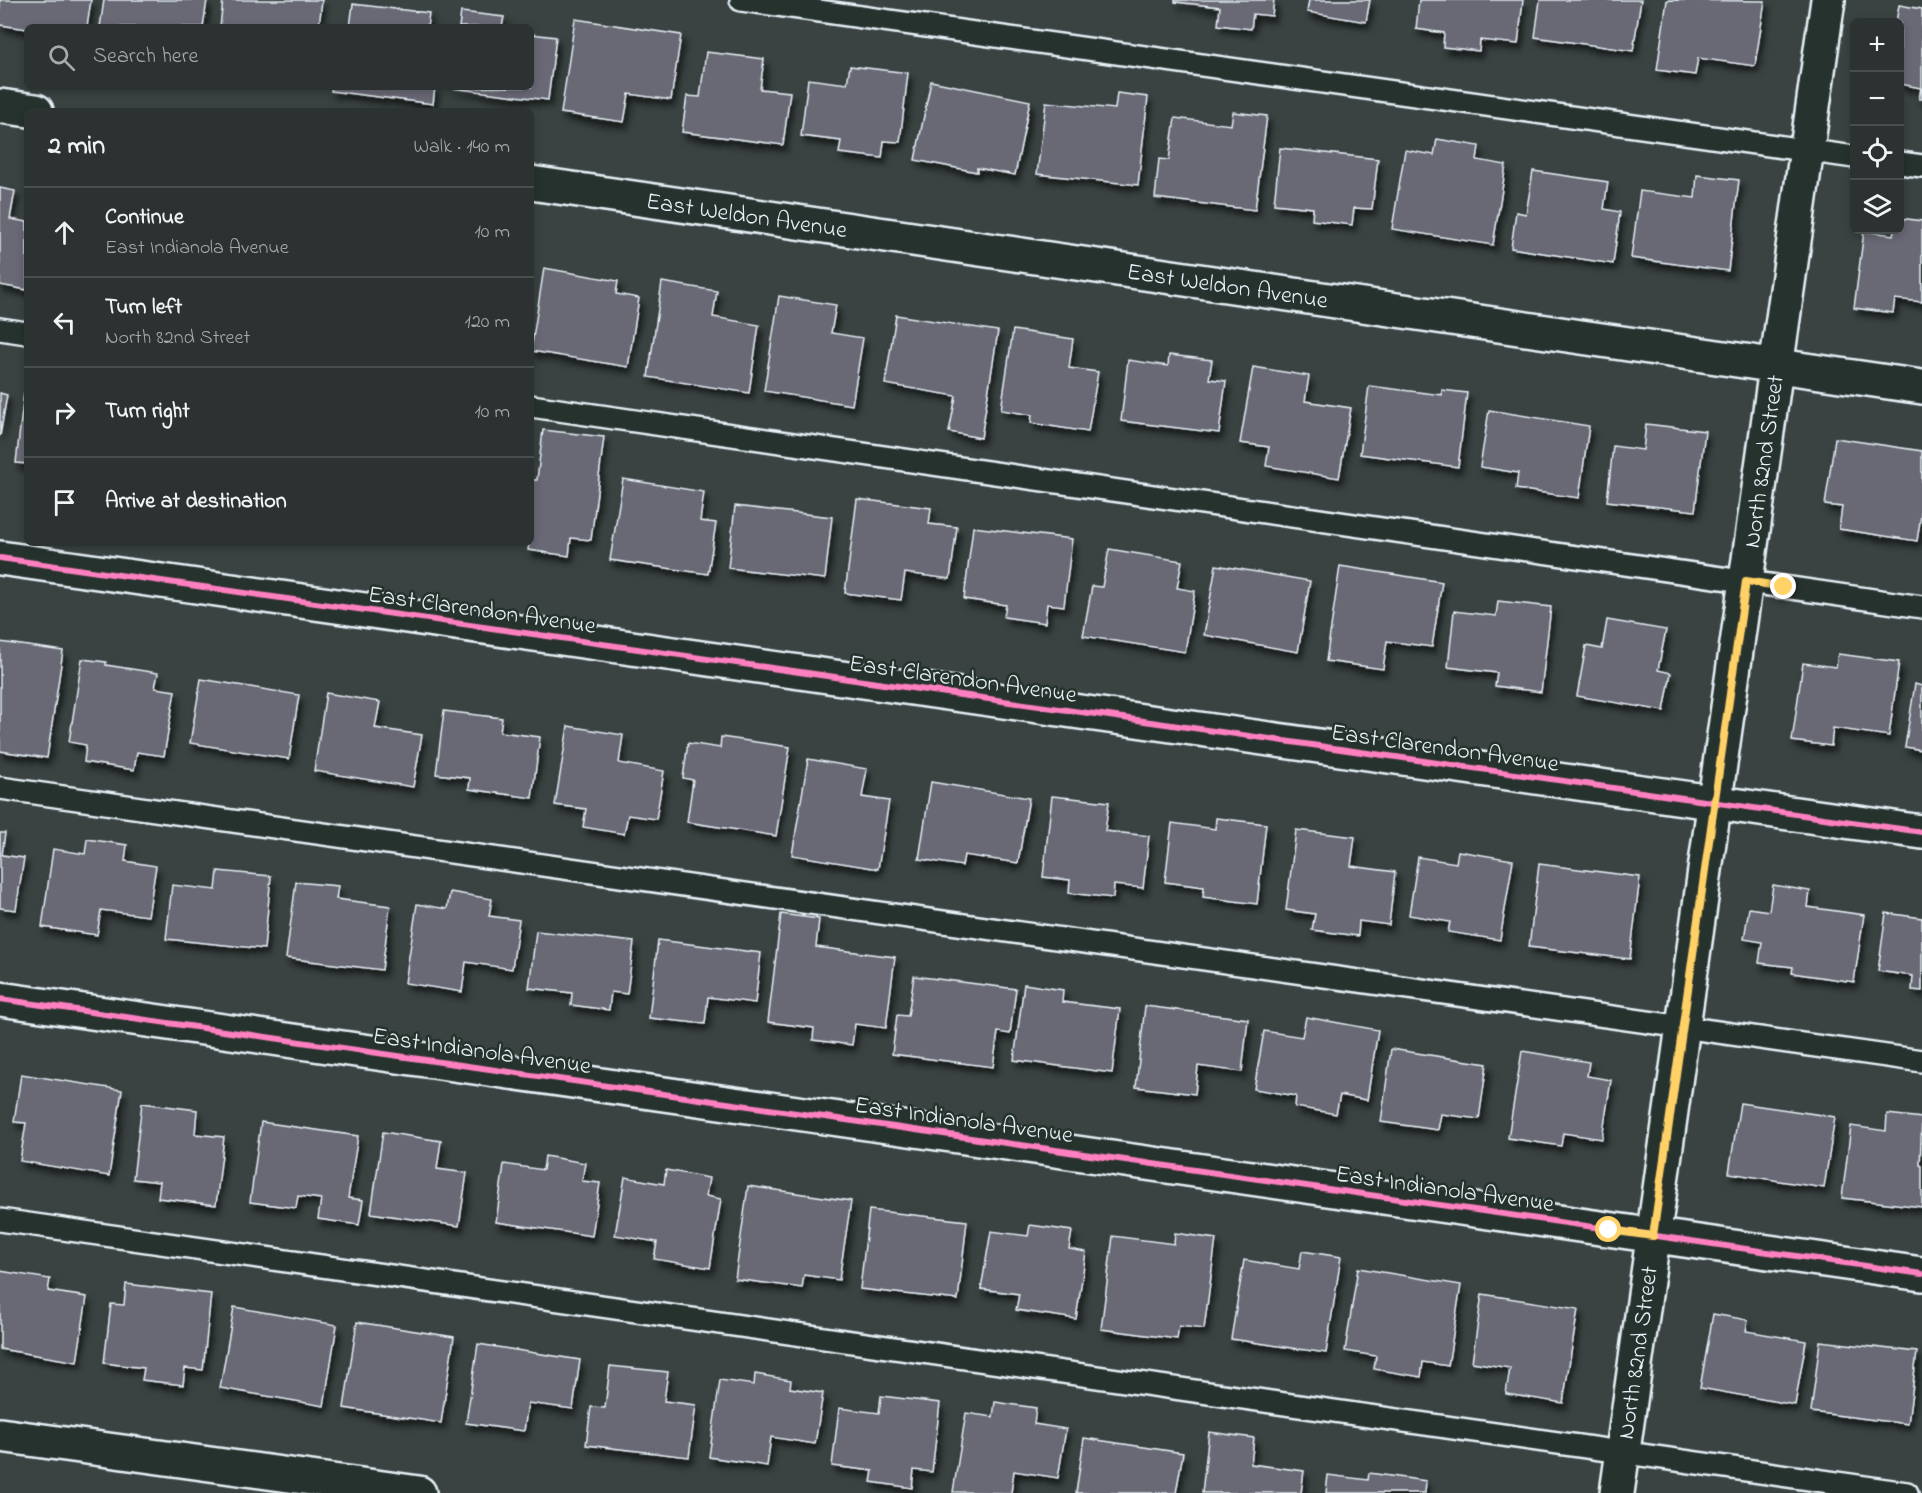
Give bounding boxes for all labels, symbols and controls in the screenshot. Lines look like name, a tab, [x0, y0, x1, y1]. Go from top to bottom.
map controls	[1850, 18, 1904, 234]
button: +	[1850, 18, 1904, 72]
search box	[24, 24, 534, 90]
icon: search	[45, 41, 78, 74]
text: Search here	[93, 41, 198, 73]
button: −	[1850, 72, 1904, 126]
button: locate	[1850, 126, 1904, 180]
text: 2 min	[48, 128, 105, 166]
text: Walk · 140 m	[414, 133, 510, 162]
button: layers	[1850, 180, 1904, 234]
street label: East Weldon Avenue	[643, 185, 849, 249]
text: Continue	[105, 202, 184, 234]
icon: ahead	[48, 216, 81, 249]
text: 10 m	[474, 218, 510, 247]
text: East Indianola Avenue	[105, 234, 289, 263]
street label: East Weldon Avenue	[1124, 256, 1330, 320]
text: Turn left	[105, 292, 182, 324]
icon: left	[48, 306, 81, 339]
text: 120 m	[465, 308, 510, 337]
text: North 82nd Street	[105, 324, 250, 353]
street label: North 82nd Street	[1736, 373, 1795, 550]
icon: right	[48, 396, 81, 429]
text: Turn right	[105, 396, 190, 428]
text: 10 m	[474, 398, 510, 427]
icon: arrive	[48, 486, 81, 519]
text: Arrive at destination	[105, 486, 287, 518]
route end	[1770, 573, 1796, 599]
street label: East Clarendon Avenue	[366, 578, 598, 645]
street label: East Clarendon Avenue	[847, 647, 1079, 714]
street label: East Clarendon Avenue	[1329, 716, 1561, 783]
street label: East Indianola Avenue	[370, 1020, 593, 1085]
street label: East Indianola Avenue	[852, 1089, 1075, 1154]
street label: East Indianola Avenue	[1333, 1158, 1556, 1223]
route start	[1595, 1216, 1621, 1242]
street label: North 82nd Street	[1610, 1264, 1669, 1442]

